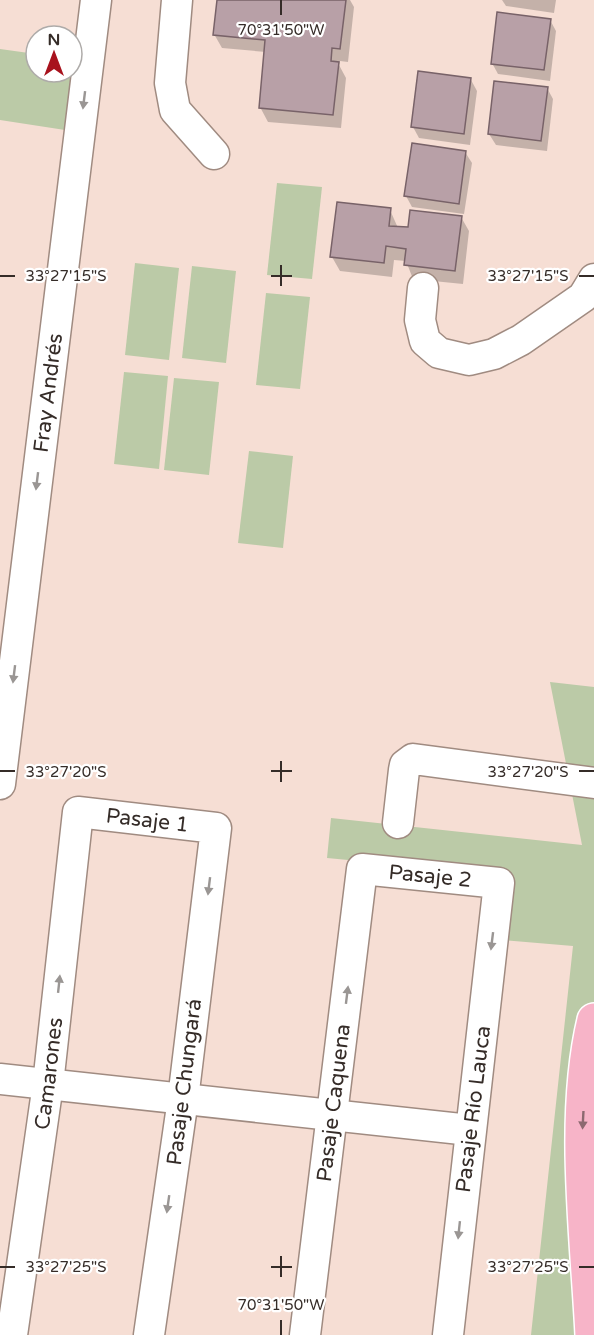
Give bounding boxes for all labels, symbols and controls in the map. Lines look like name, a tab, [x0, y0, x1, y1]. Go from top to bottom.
text: 70°31'50"W	[238, 21, 324, 39]
north arrow	[24, 24, 84, 84]
text: N	[48, 30, 60, 50]
one-way arrow	[79, 90, 89, 109]
text: 33°27'15"S	[26, 267, 106, 285]
text: 33°27'15"S	[488, 267, 568, 285]
street label: Fray Andrés	[29, 332, 68, 454]
one-way arrow	[33, 472, 42, 491]
one-way arrow	[9, 665, 18, 684]
text: 33°27'20"S	[26, 763, 106, 781]
text: 33°27'20"S	[488, 763, 568, 781]
street label: Pasaje 1	[104, 803, 190, 838]
street label: Pasaje 2	[387, 860, 473, 893]
one-way arrow	[204, 877, 214, 896]
one-way arrow	[488, 932, 497, 951]
one-way arrow	[54, 975, 64, 994]
one-way arrow	[342, 985, 351, 1004]
street label: Pasaje Chungará	[162, 997, 207, 1167]
street label: Camarones	[30, 1016, 68, 1131]
street label: Pasaje Caquena	[312, 1022, 356, 1183]
street label: Pasaje Río Lauca	[451, 1024, 496, 1194]
one-way arrow	[578, 1110, 587, 1129]
one-way arrow	[164, 1195, 173, 1214]
one-way arrow	[454, 1220, 464, 1239]
text: 33°27'25"S	[26, 1258, 106, 1276]
text: 33°27'25"S	[488, 1258, 568, 1276]
text: 70°31'50"W	[238, 1296, 324, 1314]

